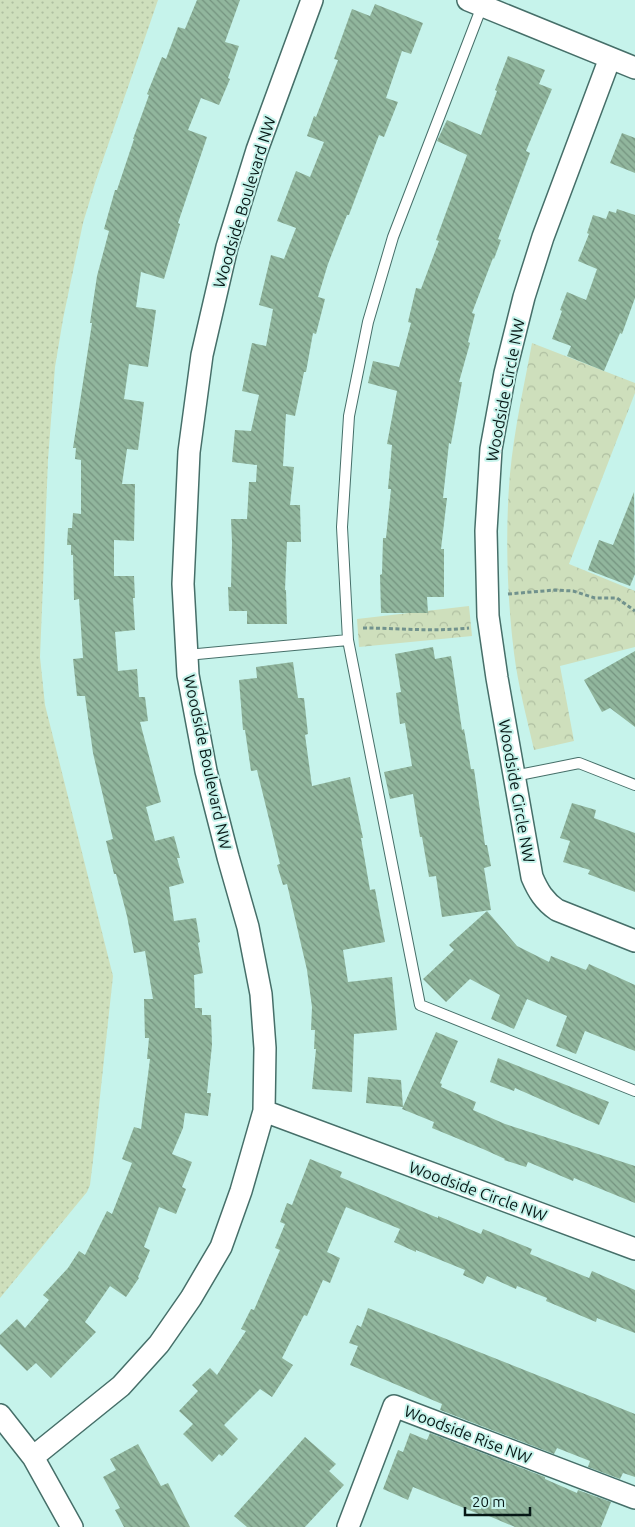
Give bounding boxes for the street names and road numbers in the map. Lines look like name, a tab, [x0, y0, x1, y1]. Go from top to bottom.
street label: Woodside Boulevard NW	[209, 114, 279, 290]
street label: Woodside Circle NW	[482, 317, 528, 463]
street label: Woodside Boulevard NW	[181, 673, 235, 851]
street label: Woodside Circle NW	[496, 718, 539, 864]
street label: Woodside Circle NW	[407, 1158, 550, 1224]
street label: Woodside Rise NW	[402, 1401, 534, 1467]

